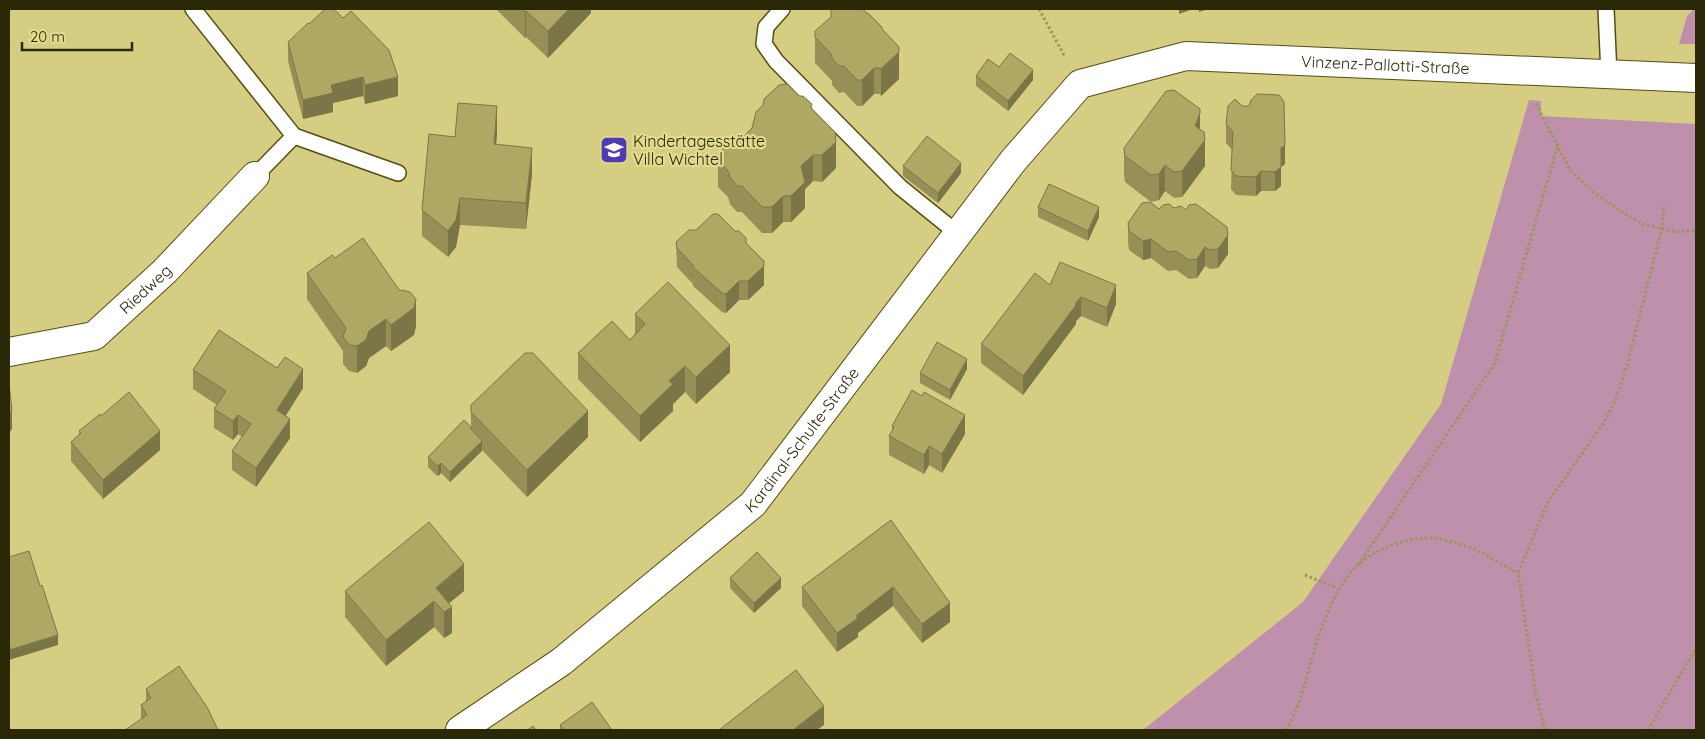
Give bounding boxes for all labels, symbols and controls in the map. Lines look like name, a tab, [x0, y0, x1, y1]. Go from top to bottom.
scale bar	[22, 20, 132, 52]
text: 20 m	[30, 27, 65, 46]
street label: Vinzenz-Pallotti-Straße	[1301, 51, 1470, 78]
place label: Kindertagesstätte Villa Wichtel	[633, 131, 765, 169]
school or university icon: Kindertagesstätte Villa Wichtel	[599, 135, 629, 165]
street label: Riedweg	[115, 260, 176, 318]
street label: Kardinal-Schulte-Straße	[741, 363, 863, 517]

